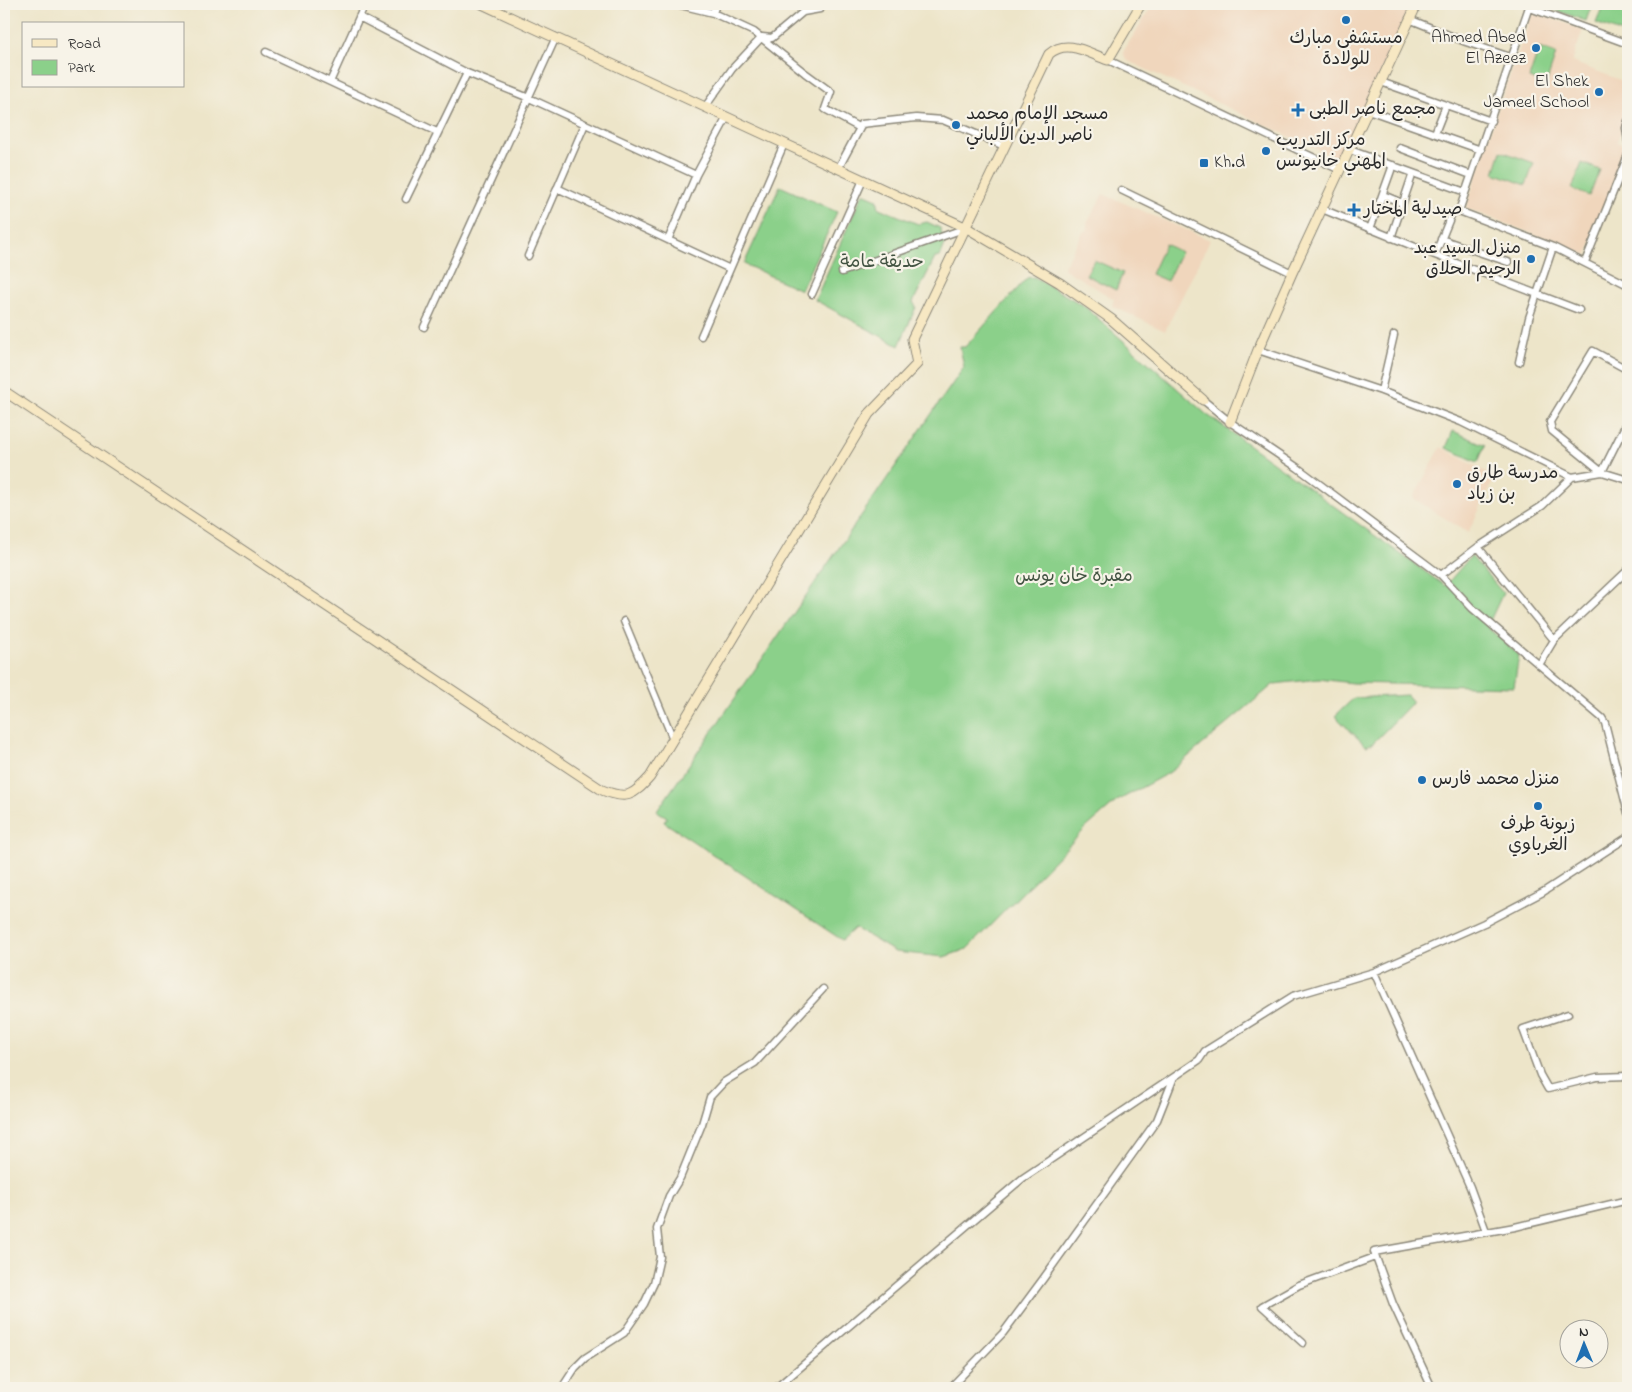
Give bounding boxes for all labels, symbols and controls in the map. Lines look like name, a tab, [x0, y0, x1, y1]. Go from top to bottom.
marker: مستشفى مبارك للولادة	[1340, 14, 1352, 26]
legend	[22, 22, 185, 88]
place label: Ahmed Abed El Azeez	[1431, 25, 1526, 72]
place label: مستشفى مبارك للولادة	[1289, 26, 1403, 73]
text: Road	[68, 33, 101, 55]
marker: Ahmed Abed El Azeez	[1530, 42, 1542, 54]
text: Park	[68, 57, 96, 79]
place label: El Shek Jameel School	[1484, 69, 1589, 116]
marker: El Shek Jameel School	[1593, 86, 1605, 98]
place label: مجمع ناصر الطبى	[1309, 97, 1436, 123]
place label: مسجد الإمام محمد ناصر الدين الألباني	[966, 102, 1109, 150]
marker: مجمع ناصر الطبى	[1291, 103, 1305, 117]
marker: مسجد الإمام محمد ناصر الدين الألباني	[950, 119, 962, 131]
place label: مركز التدريب المهني خانيونس	[1276, 128, 1386, 176]
marker: مركز التدريب المهني خانيونس	[1260, 145, 1272, 157]
place label: Kh.d	[1214, 150, 1245, 176]
marker: Kh.d	[1198, 157, 1210, 169]
place label: صيدلية المختار	[1362, 197, 1462, 223]
marker: صيدلية المختار	[1348, 204, 1360, 216]
place label: منزل السيد عبد الرحيم الحلاق	[1413, 236, 1521, 283]
park label: حديقة عامة	[840, 250, 924, 276]
marker: منزل السيد عبد الرحيم الحلاق	[1525, 253, 1537, 265]
place label: مدرسة طارق بن زياد	[1467, 461, 1558, 508]
marker: مدرسة طارق بن زياد	[1451, 478, 1463, 490]
park label: مقبرة خان يونس	[1015, 564, 1133, 590]
place label: منزل محمد فارس	[1432, 767, 1559, 793]
marker: منزل محمد فارس	[1416, 774, 1428, 786]
marker: زبونة طرف الغرباوي	[1532, 800, 1544, 812]
place label: زبونة طرف الغرباوي	[1501, 812, 1575, 859]
north arrow	[1560, 1320, 1610, 1370]
text: N	[1579, 1322, 1589, 1343]

